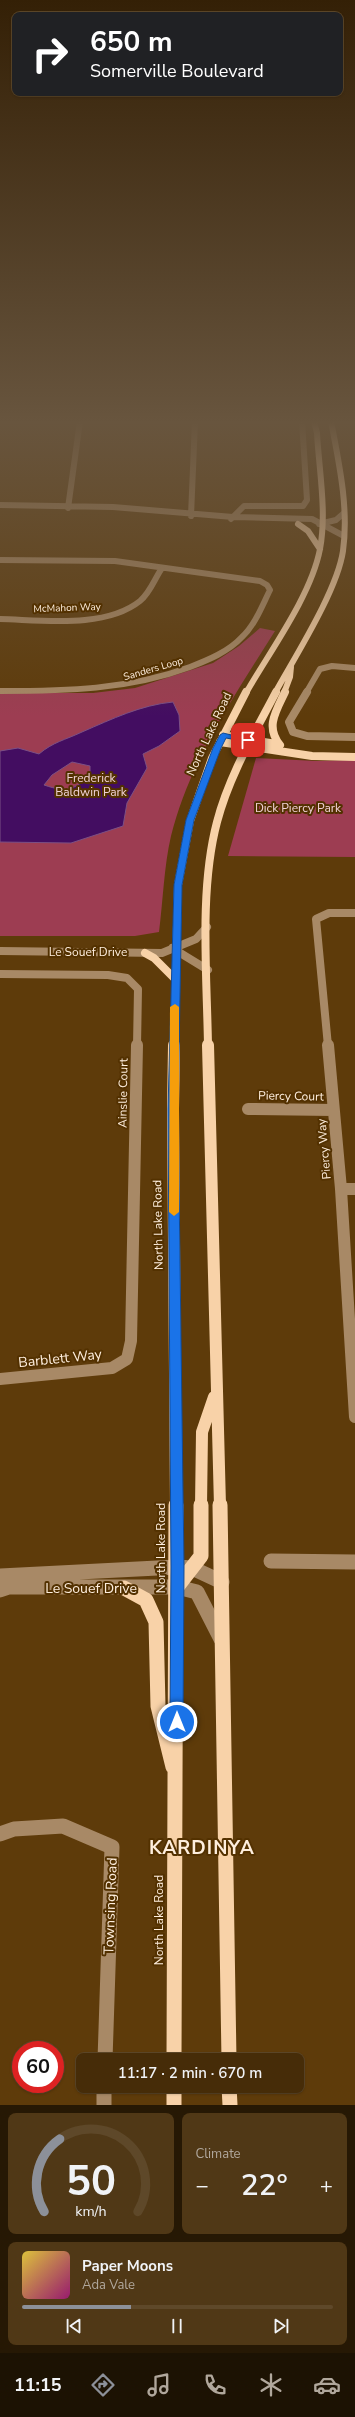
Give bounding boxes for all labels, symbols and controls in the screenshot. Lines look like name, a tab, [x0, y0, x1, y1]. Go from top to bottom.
text: 650 m	[90, 23, 173, 61]
icon: right	[24, 28, 76, 80]
text: Somerville Boulevard	[90, 59, 264, 83]
street label: McMahon Way	[33, 600, 102, 616]
street label: Sanders Loop	[122, 654, 185, 684]
street label: North Lake Road	[183, 690, 235, 778]
pin	[231, 723, 265, 757]
icon: arrive	[237, 729, 259, 751]
park label: Frederick Baldwin Park	[55, 770, 128, 800]
park label: Dick Piercy Park	[255, 800, 342, 816]
street label: Le Souef Drive	[49, 944, 127, 960]
street label: Ainslie Court	[114, 1057, 132, 1128]
street label: Piercy Court	[258, 1087, 325, 1105]
street label: Piercy Way	[313, 1117, 335, 1180]
street label: North Lake Road	[149, 1180, 167, 1270]
street label: Barblett Way	[17, 1345, 104, 1372]
street label: North Lake Road	[153, 1503, 169, 1593]
street label: Le Souef Drive	[45, 1579, 137, 1598]
position arrow	[156, 1701, 198, 1743]
district label: KARDINYA	[149, 1835, 255, 1861]
street label: Townsing Road	[99, 1857, 122, 1955]
street label: North Lake Road	[151, 1875, 167, 1965]
speed limit sign: 60	[12, 2041, 64, 2093]
text: 11:17 · 2 min · 670 m	[118, 2063, 262, 2083]
text: Climate	[196, 2145, 241, 2163]
text: 50	[66, 2152, 116, 2209]
text: 22°	[241, 2165, 288, 2206]
text: −	[196, 2171, 209, 2201]
text: +	[320, 2171, 333, 2201]
text: km/h	[75, 2201, 106, 2220]
text: Paper Moons	[82, 2256, 173, 2276]
text: Ada Vale	[82, 2276, 135, 2294]
icon: previous	[63, 2315, 85, 2337]
icon: pause	[166, 2315, 188, 2337]
icon: next	[270, 2315, 292, 2337]
icon: directions	[89, 2371, 117, 2399]
icon: music	[145, 2371, 173, 2399]
icon: phone	[201, 2371, 229, 2399]
icon: climate	[257, 2371, 285, 2399]
icon: car	[313, 2371, 341, 2399]
text: 11:15	[14, 2373, 62, 2397]

